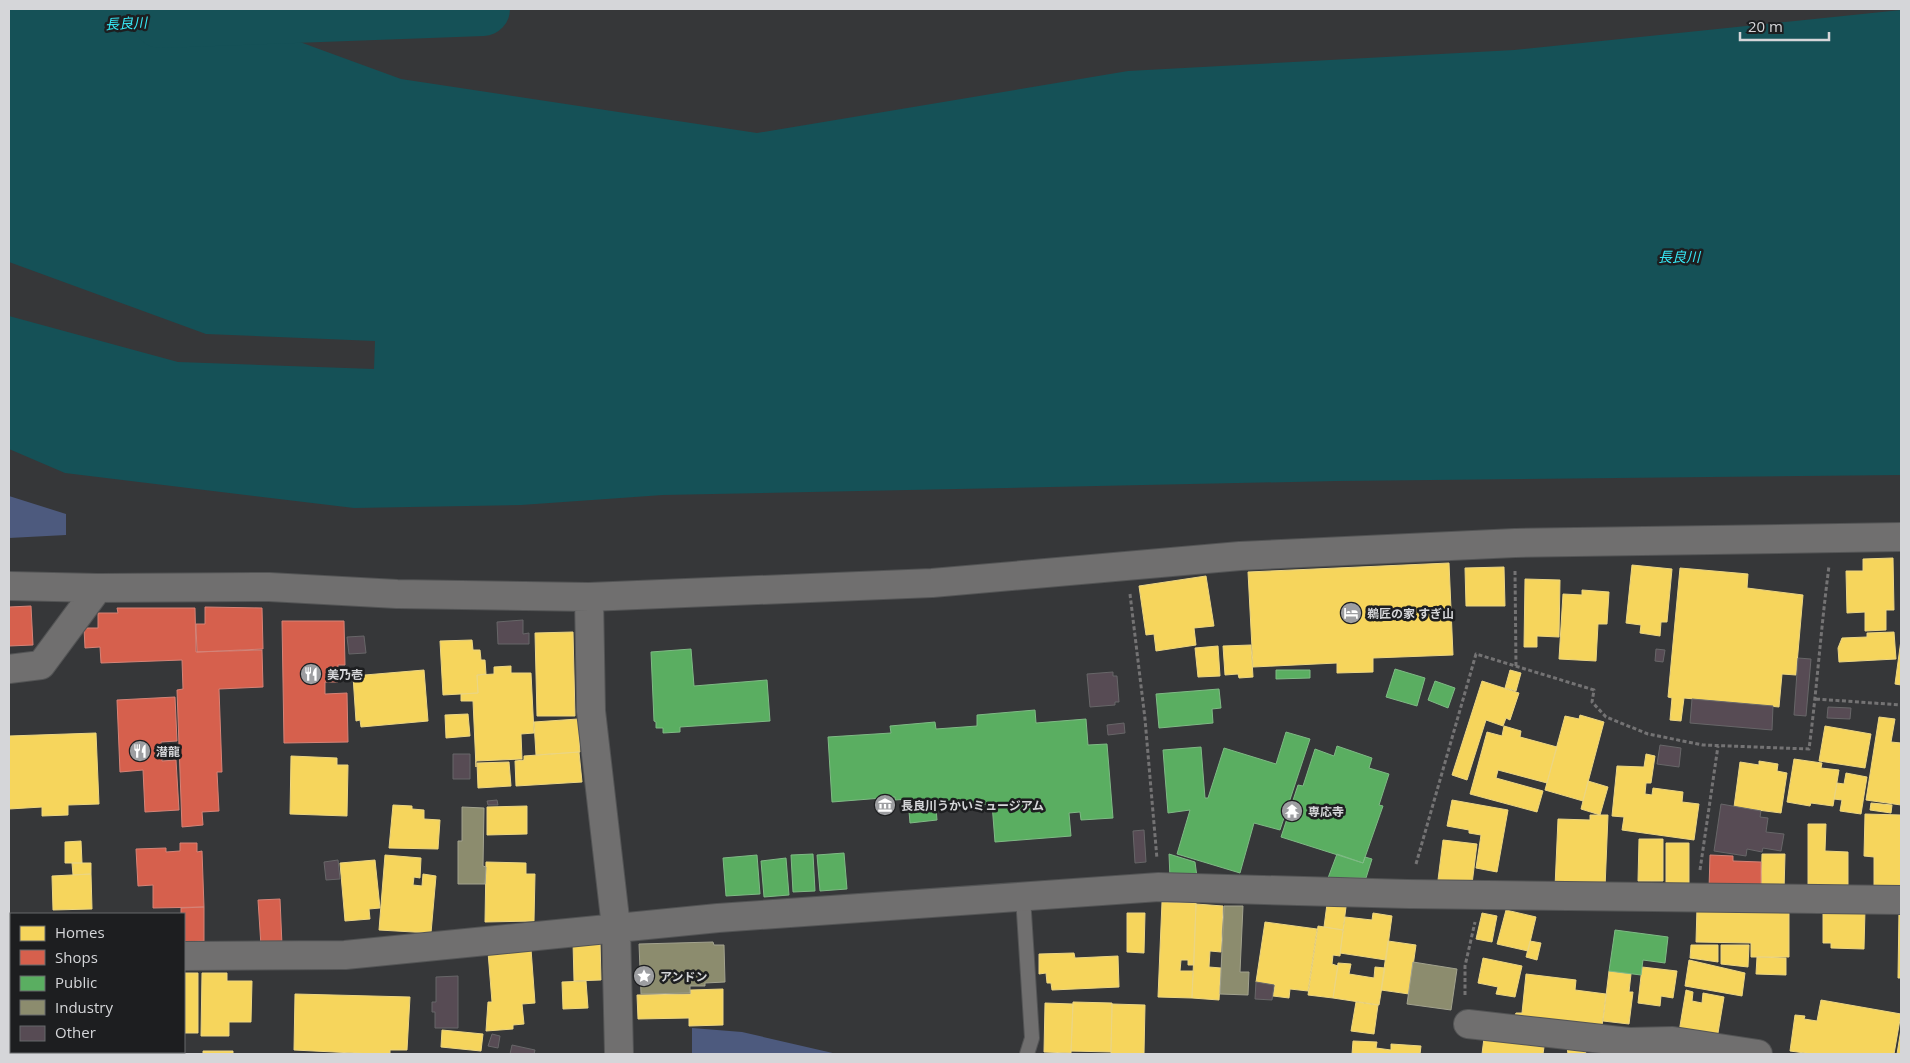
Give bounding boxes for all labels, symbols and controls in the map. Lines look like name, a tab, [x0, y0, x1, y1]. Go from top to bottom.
scale bar	[1740, 10, 1829, 42]
water label: 長良川	[105, 12, 149, 34]
text: 20 m	[1748, 16, 1783, 36]
water label: 長良川	[1658, 247, 1702, 266]
hotel icon: 鵜匠の家 すぎ山	[1339, 601, 1363, 625]
place label: 鵜匠の家 すぎ山	[1367, 605, 1454, 622]
restaurant icon: 美乃壱	[299, 662, 323, 686]
place label: 美乃壱	[327, 666, 363, 683]
restaurant icon: 潜龍	[128, 739, 152, 763]
place label: 潜龍	[156, 743, 180, 760]
museum icon: 長良川うかいミュージアム	[873, 793, 897, 817]
place label: 長良川うかいミュージアム	[901, 797, 1044, 814]
temple icon: 専応寺	[1280, 799, 1304, 823]
place label: 専応寺	[1308, 803, 1344, 820]
legend	[10, 913, 185, 1053]
text: Homes	[55, 922, 105, 942]
text: Shops	[55, 947, 98, 967]
place icon: アンドン	[632, 964, 656, 988]
place label: アンドン	[660, 968, 708, 985]
text: Public	[55, 972, 97, 992]
text: Industry	[55, 997, 113, 1017]
text: Other	[55, 1022, 96, 1042]

